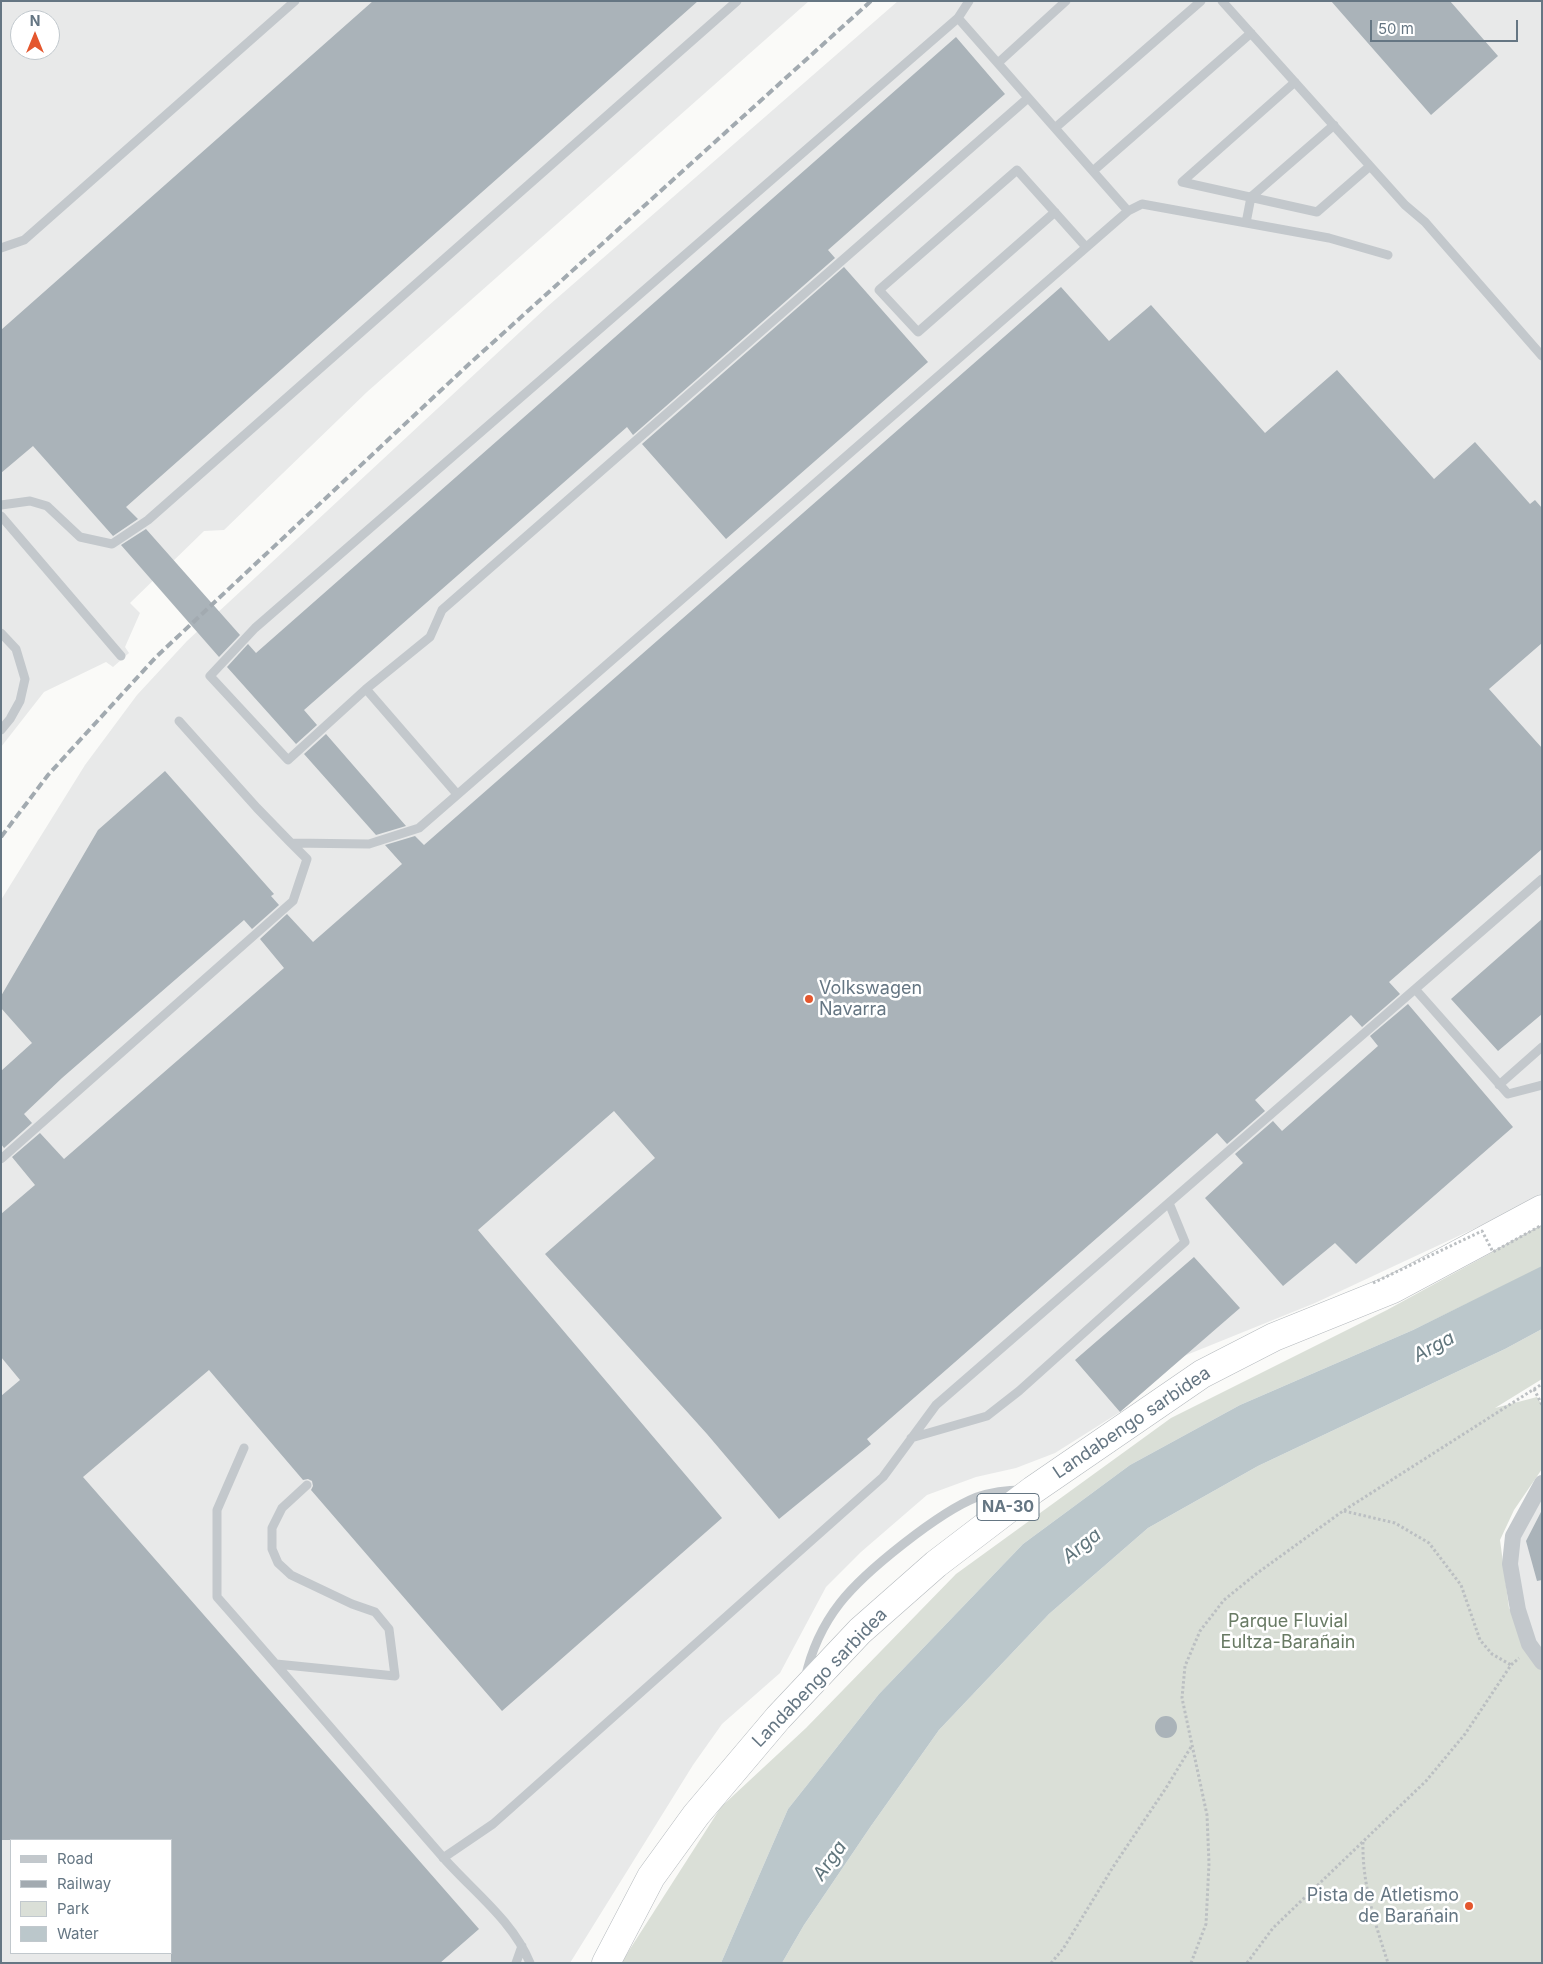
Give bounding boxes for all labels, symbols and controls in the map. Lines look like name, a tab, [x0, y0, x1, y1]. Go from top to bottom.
north arrow	[10, 10, 60, 60]
scale bar	[1373, 10, 1520, 42]
text: N	[30, 12, 40, 29]
text: 50 m	[1378, 19, 1414, 38]
place label: Volkswagen Navarra	[819, 978, 922, 1021]
marker: Volkswagen Navarra	[803, 993, 815, 1005]
water label: Arga	[1410, 1327, 1458, 1367]
street label: Landabengo sarbidea	[1049, 1362, 1215, 1484]
road number: NA-30	[977, 1494, 1039, 1520]
water label: Arga	[1058, 1524, 1106, 1568]
street label: Landabengo sarbidea	[748, 1604, 892, 1752]
park label: Parque Fluvial Eultza-Barañain	[1221, 1611, 1355, 1654]
water label: Arga	[808, 1837, 852, 1885]
legend	[10, 1839, 172, 1954]
text: Road	[57, 1849, 93, 1868]
text: Railway	[57, 1874, 111, 1893]
place label: Pista de Atletismo de Barañain	[1307, 1885, 1459, 1928]
text: Park	[57, 1899, 89, 1918]
marker: Pista de Atletismo de Barañain	[1463, 1900, 1475, 1912]
text: Water	[57, 1924, 99, 1943]

